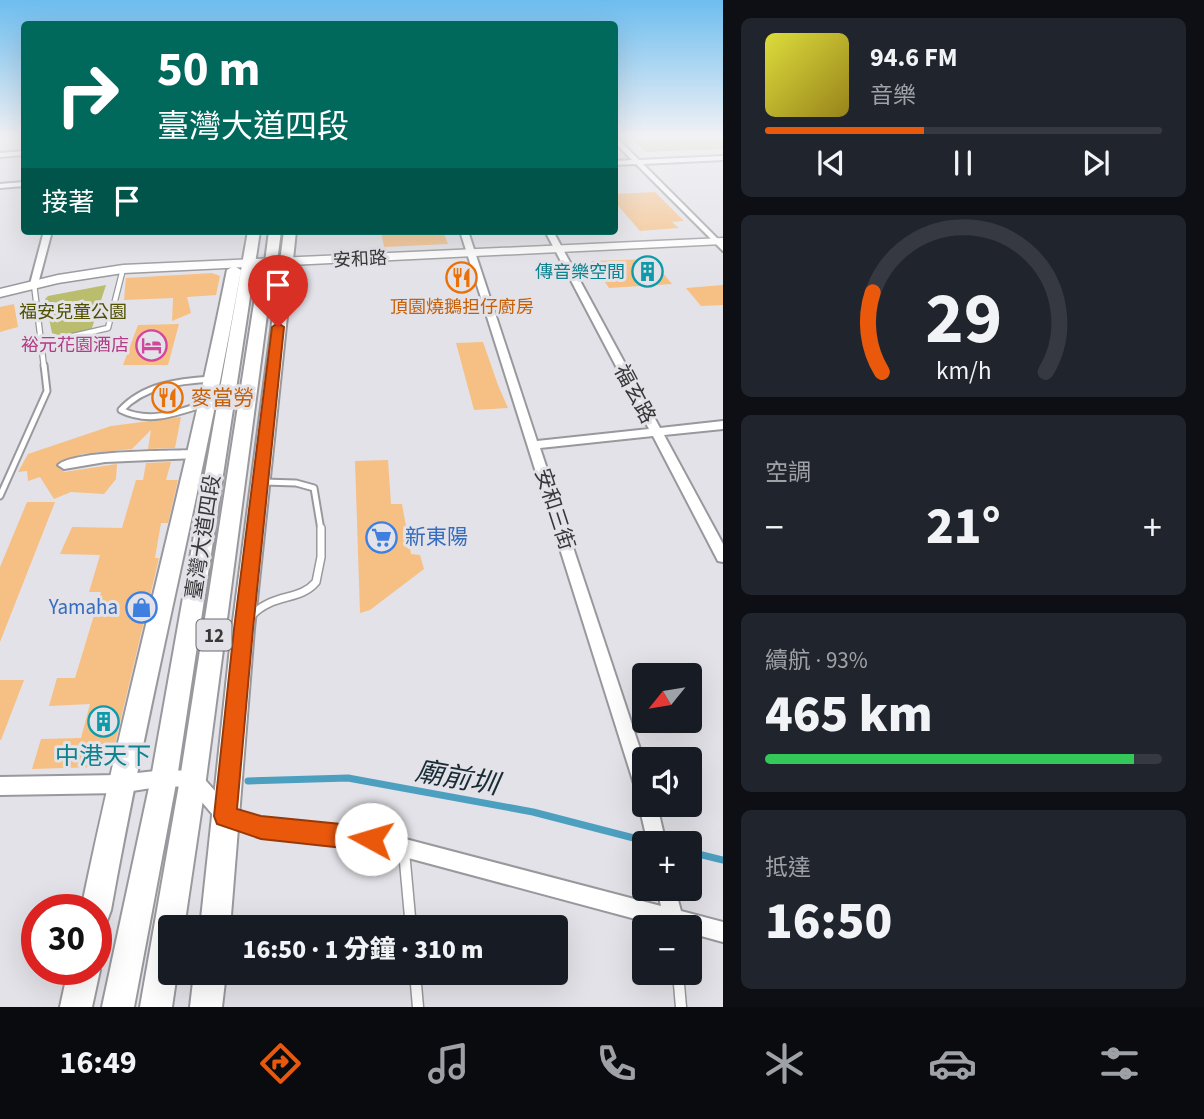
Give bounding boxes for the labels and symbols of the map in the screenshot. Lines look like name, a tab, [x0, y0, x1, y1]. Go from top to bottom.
street label: 安和路	[332, 246, 388, 273]
pin	[248, 255, 308, 327]
building icon: 傳音樂空間	[631, 255, 665, 289]
restaurant icon: 頂園燒鵝担仔廚房	[445, 260, 479, 294]
place label: 傳音樂空間	[535, 260, 625, 285]
place label: 頂園燒鵝担仔廚房	[390, 295, 534, 320]
park label: 福安兒童公園	[19, 300, 127, 325]
hotel icon: 裕元花園酒店	[135, 328, 169, 362]
place label: 裕元花園酒店	[21, 333, 129, 358]
street label: 福玄路	[607, 359, 663, 429]
restaurant icon: 麥當勞	[151, 381, 185, 415]
place label: 麥當勞	[191, 383, 254, 413]
street label: 安和三街	[528, 464, 582, 554]
street label: 臺灣大道四段	[178, 472, 228, 602]
supermarket icon: 新東陽	[365, 520, 399, 554]
place label: 新東陽	[405, 522, 468, 552]
shop icon: Yamaha	[124, 590, 158, 624]
place label: Yamaha	[48, 592, 118, 622]
road number: 12	[196, 620, 232, 650]
north arrow	[632, 663, 702, 733]
building icon: 中港天下	[86, 705, 120, 739]
place label: 中港天下	[55, 739, 151, 774]
water label: 廟前圳	[412, 751, 506, 806]
position arrow	[334, 802, 408, 876]
speed limit sign: 30	[21, 894, 112, 985]

